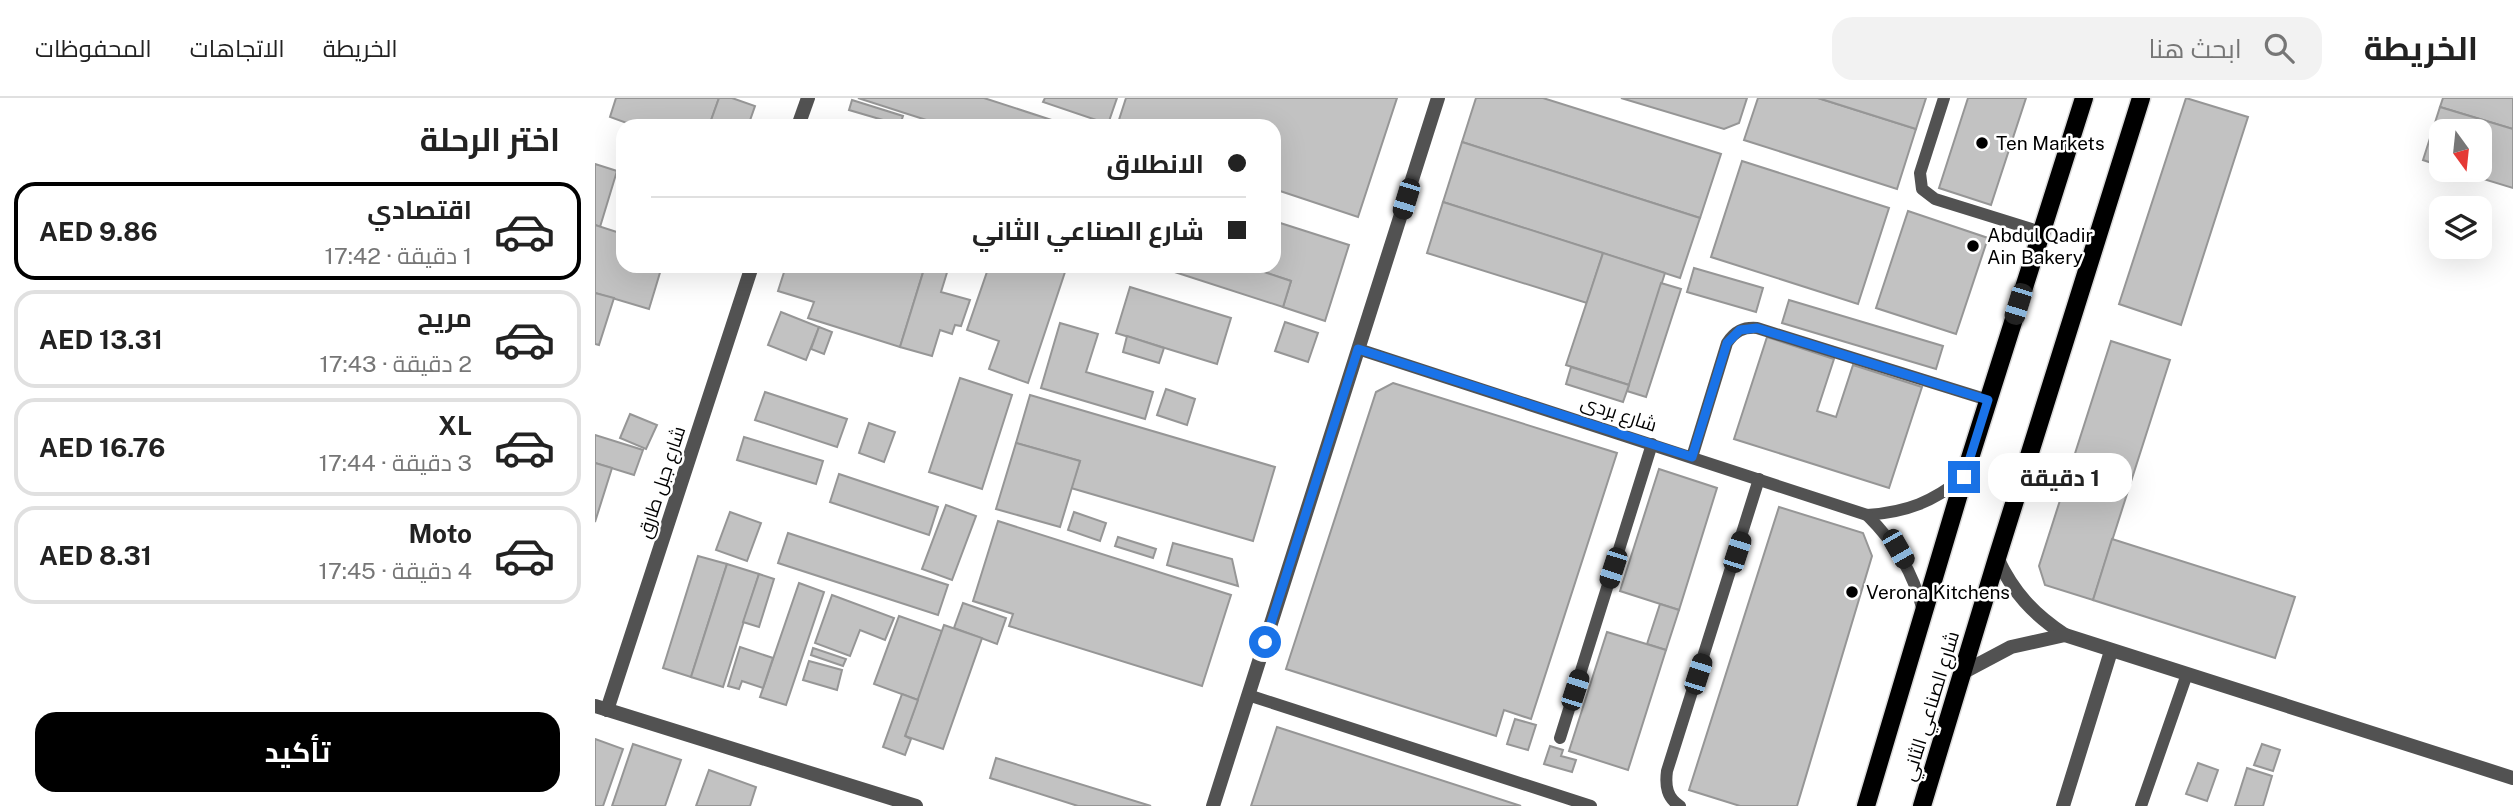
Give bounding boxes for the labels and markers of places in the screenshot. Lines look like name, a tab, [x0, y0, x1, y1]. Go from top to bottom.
place label: Ten Markets	[1996, 132, 2105, 154]
marker: Ten Markets	[1974, 135, 1990, 151]
place label: Abdul Qadir Ain Bakery	[1987, 224, 2093, 268]
marker: Abdul Qadir Ain Bakery	[1965, 238, 1981, 254]
place label: Verona Kitchens	[1866, 581, 2010, 603]
marker: Verona Kitchens	[1844, 584, 1860, 600]

